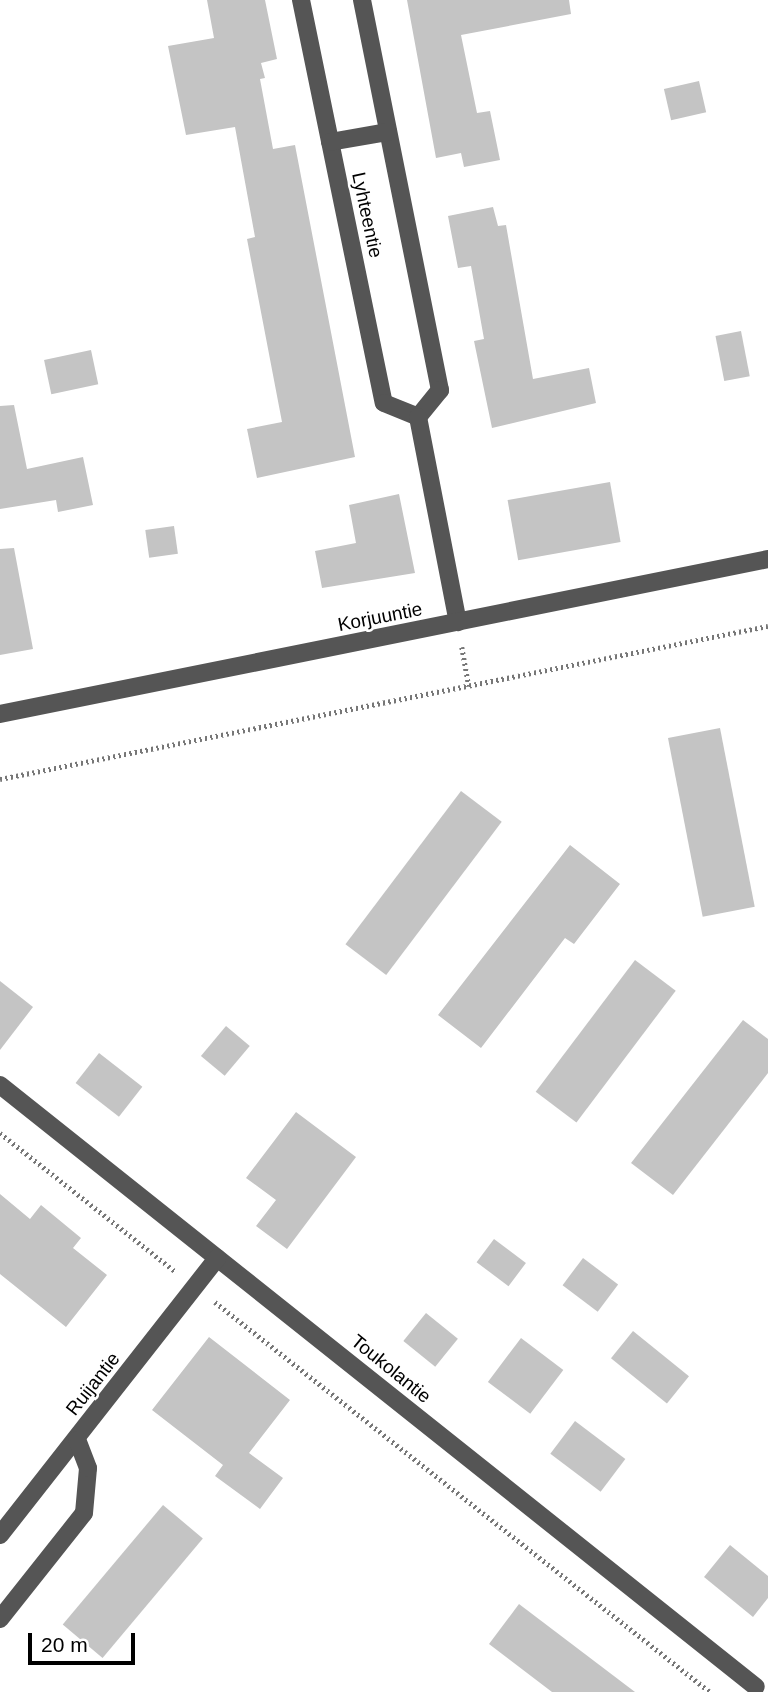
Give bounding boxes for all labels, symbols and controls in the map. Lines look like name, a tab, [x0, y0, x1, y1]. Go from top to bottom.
street label: Lyhteentie	[347, 170, 387, 260]
street label: Korjuuntie	[336, 598, 424, 636]
street label: Toukolantie	[346, 1330, 436, 1408]
street label: Ruijantie	[61, 1348, 125, 1420]
scale bar	[32, 1618, 138, 1662]
text: 20 m	[41, 1633, 88, 1656]

